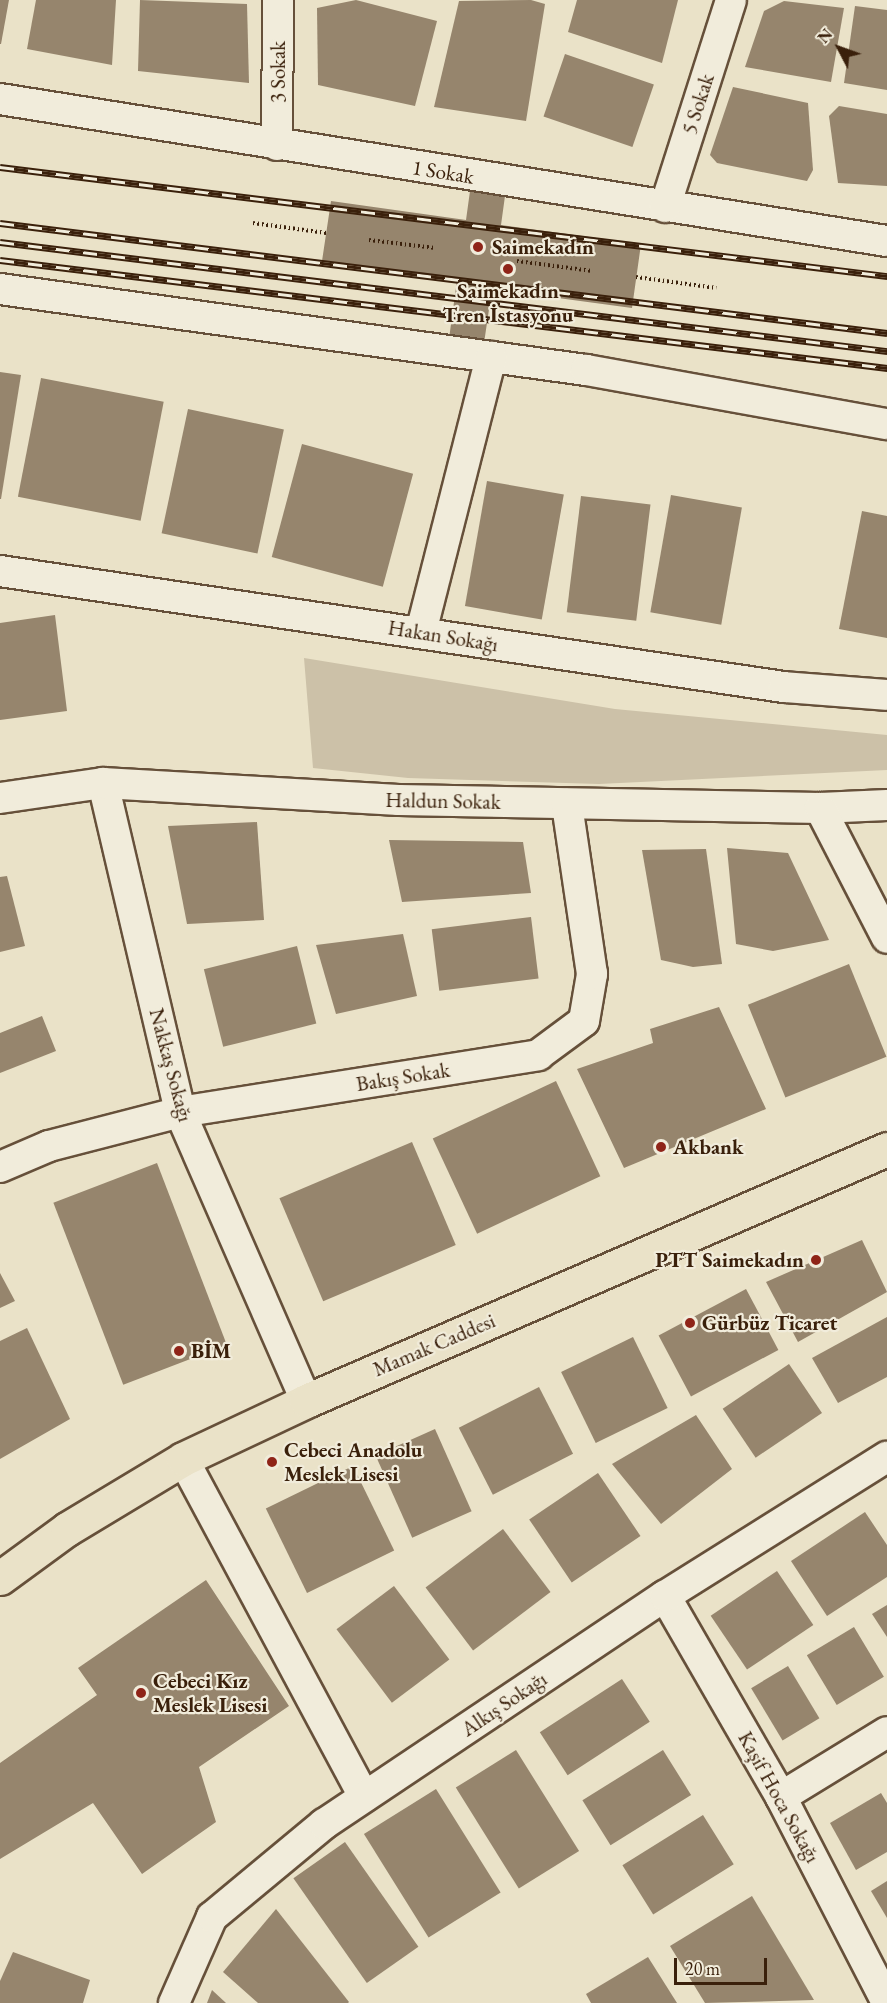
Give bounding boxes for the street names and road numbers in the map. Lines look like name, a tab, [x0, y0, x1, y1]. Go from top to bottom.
street label: 3 Sokak	[265, 41, 291, 103]
street label: 5 Sokak	[676, 71, 720, 137]
street label: 1 Sokak	[410, 155, 476, 189]
street label: Hakan Sokağı	[386, 615, 500, 657]
street label: Haldun Sokak	[385, 787, 501, 815]
street label: Nakkaş Sokağı	[144, 1006, 198, 1124]
street label: Bakış Sokak	[354, 1057, 452, 1097]
street label: Mamak Caddesi	[369, 1308, 499, 1382]
street label: Alkış Sokağı	[456, 1666, 552, 1742]
street label: Kaşif Hoca Sokağı	[733, 1727, 825, 1867]

